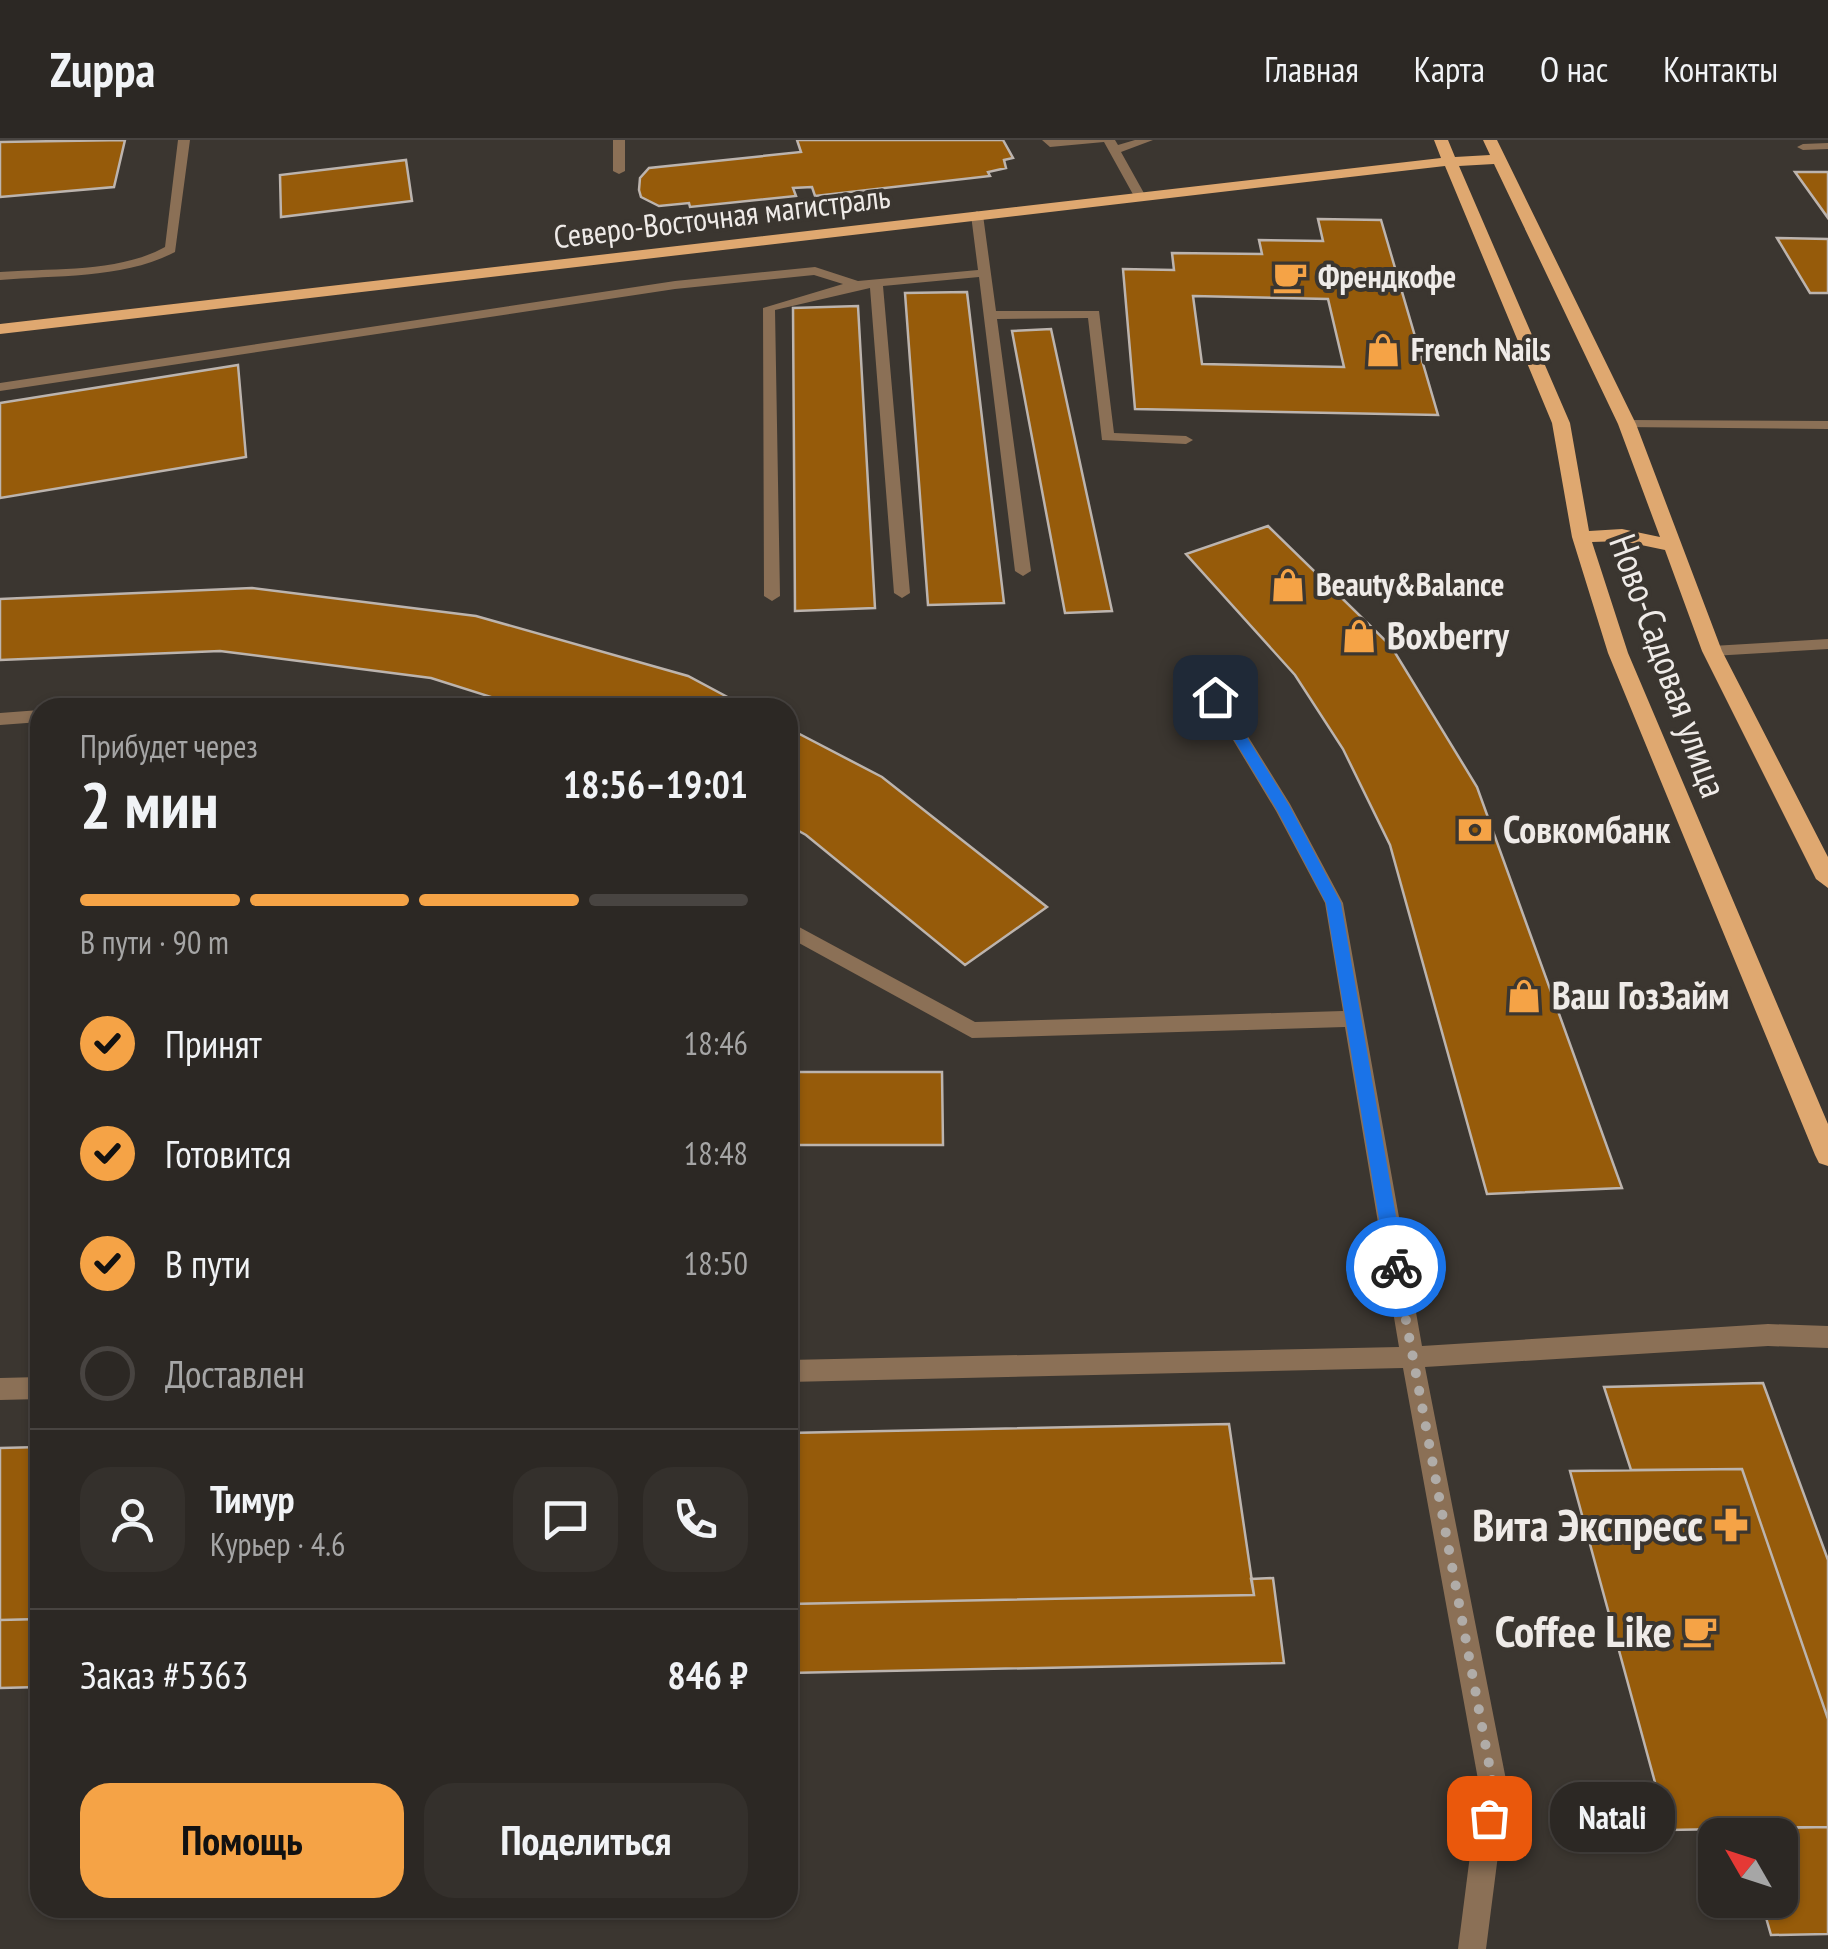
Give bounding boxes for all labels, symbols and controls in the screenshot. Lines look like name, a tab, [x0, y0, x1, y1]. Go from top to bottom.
text: Zuppa	[50, 38, 155, 100]
text: Главная	[1264, 46, 1359, 92]
text: Карта	[1414, 46, 1485, 92]
text: О нас	[1540, 46, 1608, 92]
text: Контакты	[1663, 46, 1778, 92]
street label: Северо-Восточная магистраль	[551, 175, 892, 257]
place label: Френдкофе	[1318, 255, 1456, 297]
cafe icon: Френдкофе	[1271, 258, 1309, 296]
place label: French Nails	[1411, 328, 1551, 370]
shop icon: French Nails	[1364, 331, 1402, 369]
street label: Ново-Садовая улица	[1599, 527, 1740, 804]
place label: Beauty&Balance	[1316, 563, 1505, 605]
shop icon: Beauty&Balance	[1269, 566, 1307, 604]
place label: Boxberry	[1387, 610, 1510, 659]
shop icon: Boxberry	[1340, 617, 1378, 655]
pin	[1173, 655, 1258, 740]
icon: home	[1188, 670, 1243, 725]
text: Прибудет через	[80, 725, 258, 767]
text: 18:56–19:01	[563, 759, 748, 808]
text: 2 мин	[80, 762, 219, 846]
place label: Совкомбанк	[1503, 804, 1671, 853]
bank icon: Совкомбанк	[1456, 811, 1494, 849]
text: В пути · 90 m	[80, 921, 229, 963]
place label: Ваш ГозЗайм	[1552, 970, 1729, 1019]
shop icon: Ваш ГозЗайм	[1505, 977, 1543, 1015]
icon: check	[80, 1016, 135, 1071]
text: Принят	[165, 1019, 262, 1068]
text: 18:46	[684, 1022, 748, 1064]
icon: check	[80, 1126, 135, 1181]
text: Готовится	[165, 1129, 291, 1178]
text: 18:48	[684, 1132, 748, 1174]
courier	[1346, 1217, 1446, 1317]
icon: check	[80, 1236, 135, 1291]
text: В пути	[165, 1239, 251, 1288]
icon: bike	[1369, 1240, 1424, 1295]
text: 18:50	[684, 1242, 748, 1284]
text: Доставлен	[165, 1349, 305, 1398]
button: person	[80, 1467, 185, 1572]
button: chat	[513, 1467, 618, 1572]
button: phone	[643, 1467, 748, 1572]
text: Тимур	[210, 1474, 295, 1523]
place label: Вита Экспресс	[1472, 1495, 1703, 1553]
pharmacy icon: Вита Экспресс	[1712, 1506, 1750, 1544]
text: Курьер · 4.6	[210, 1523, 345, 1565]
place label: Coffee Like	[1495, 1601, 1672, 1659]
cafe icon: Coffee Like	[1681, 1612, 1719, 1650]
text: Заказ #5363	[80, 1650, 249, 1699]
text: 846 ₽	[668, 1650, 748, 1699]
pin	[1447, 1776, 1532, 1861]
button: Помощь	[80, 1783, 404, 1898]
button: Поделиться	[424, 1783, 748, 1898]
callout: Natali	[1549, 1783, 1674, 1853]
icon: bag	[1462, 1791, 1517, 1846]
text: Natali	[1578, 1796, 1647, 1838]
north arrow	[1698, 1818, 1798, 1918]
map controls	[1698, 1818, 1798, 1918]

